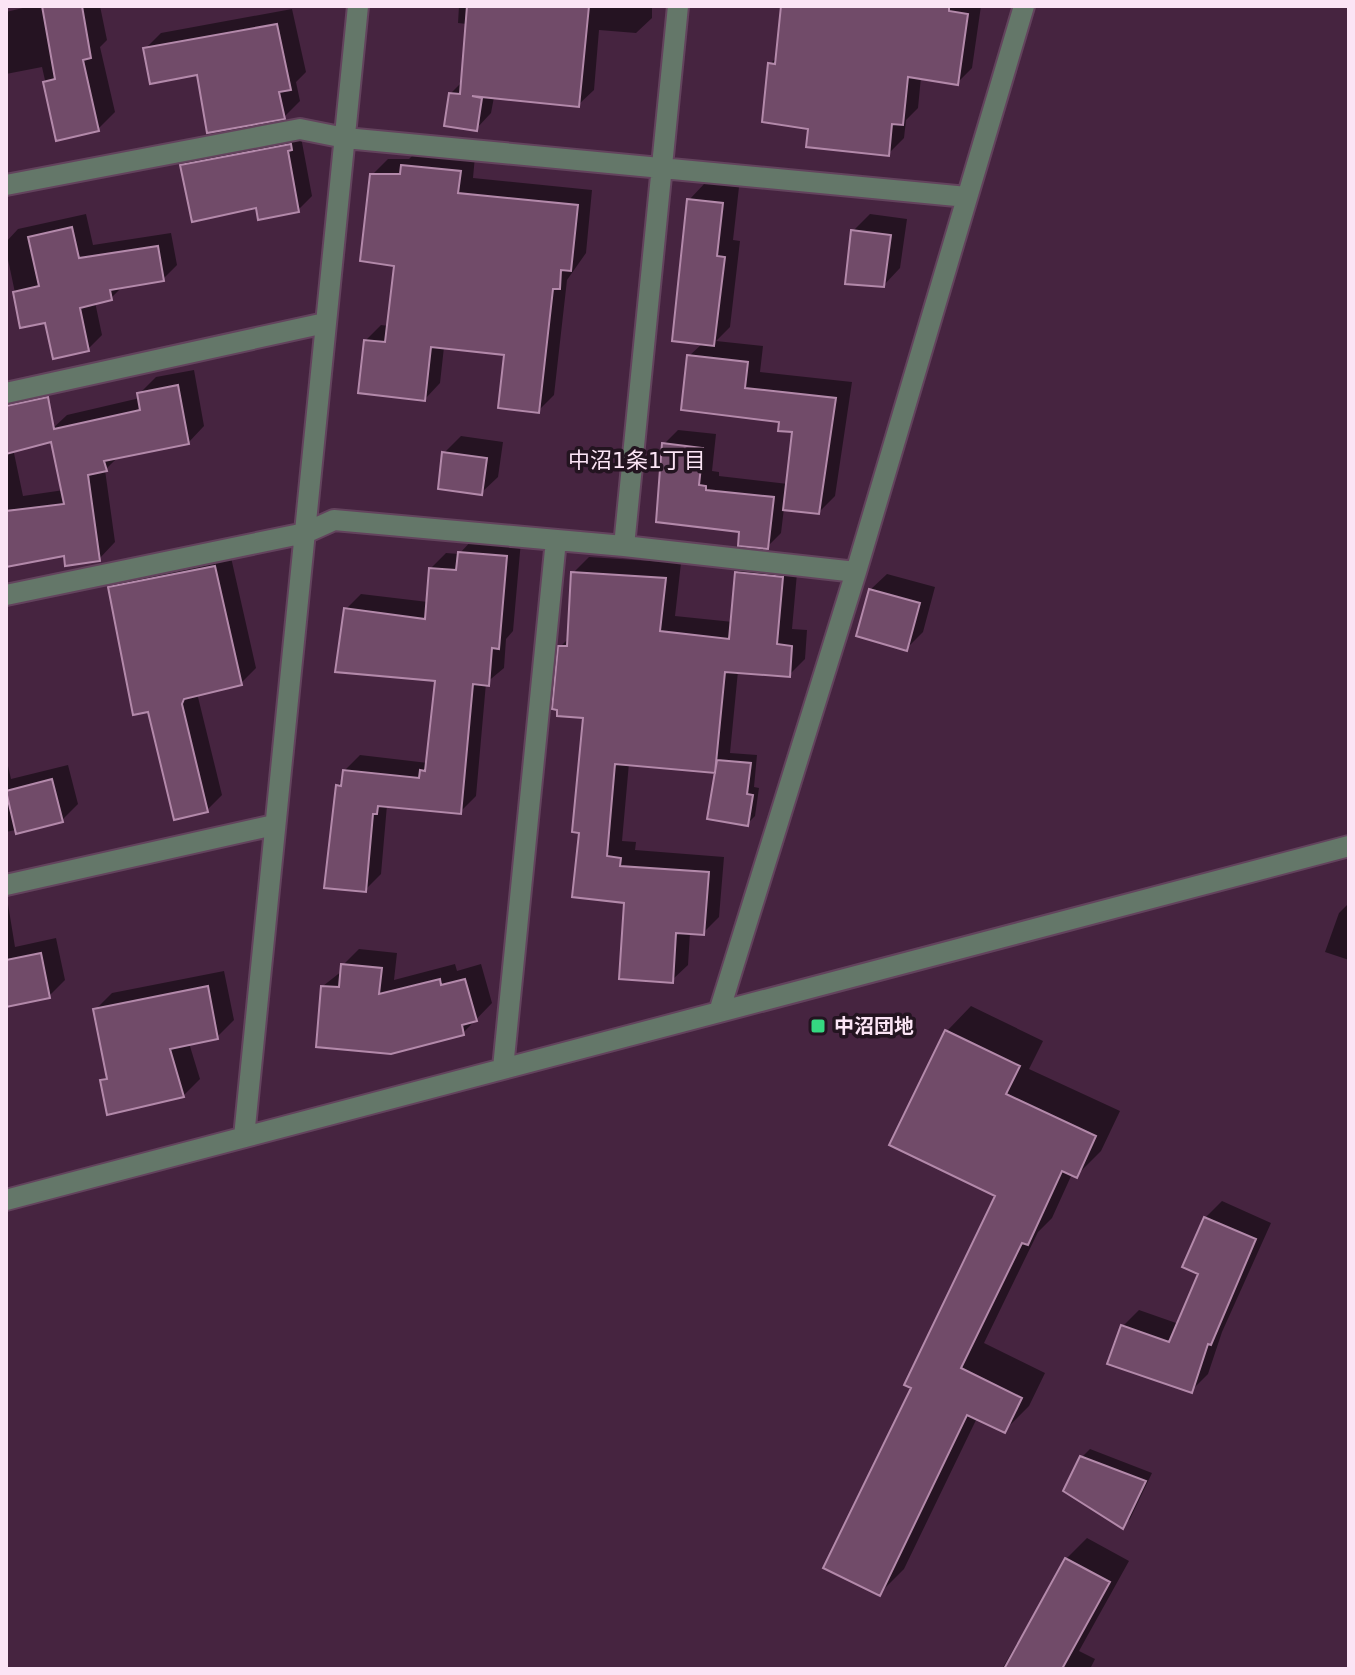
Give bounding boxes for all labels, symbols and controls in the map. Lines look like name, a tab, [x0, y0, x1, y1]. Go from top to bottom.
district label: 中沼1条1丁目	[568, 448, 706, 473]
place label: 中沼団地	[834, 1014, 914, 1038]
marker: 中沼団地	[809, 1017, 827, 1035]

